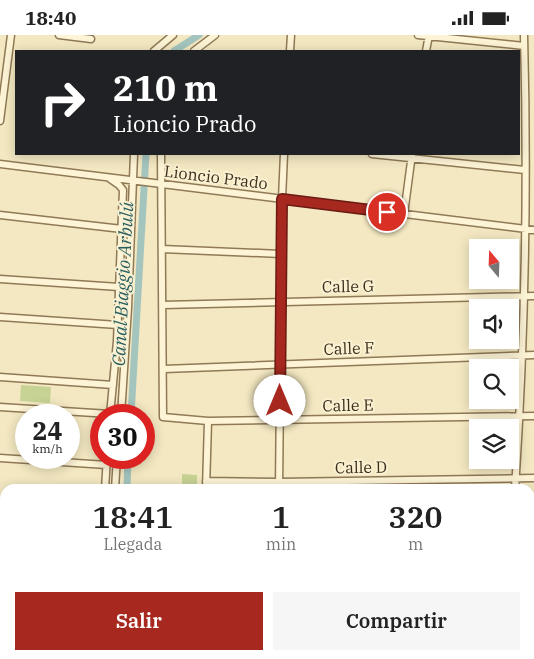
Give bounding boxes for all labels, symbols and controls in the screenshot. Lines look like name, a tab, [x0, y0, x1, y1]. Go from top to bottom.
text: 18:40	[25, 6, 76, 30]
text: 210 m	[113, 65, 218, 111]
icon: right	[30, 70, 95, 135]
text: Lioncio Prado	[113, 109, 256, 138]
street label: Lioncio Prado	[163, 161, 269, 193]
pin	[366, 191, 408, 233]
icon: arrive	[373, 198, 401, 226]
water label: Canal Biaggio Arbulú	[107, 200, 138, 367]
north arrow	[469, 239, 519, 289]
map controls	[469, 239, 519, 469]
street label: Calle G	[322, 276, 374, 296]
button: sound	[469, 299, 519, 349]
street label: Calle F	[323, 337, 375, 359]
button: search	[469, 359, 519, 409]
position arrow	[253, 374, 305, 426]
street label: Calle E	[322, 395, 374, 415]
speed limit sign: 30	[90, 404, 155, 469]
text: 24	[32, 414, 63, 447]
button: layers	[469, 419, 519, 469]
text: km/h	[32, 441, 63, 456]
street label: Calle D	[335, 457, 387, 477]
text: 18:41	[92, 497, 173, 536]
text: 1	[272, 497, 290, 536]
text: 320	[389, 497, 443, 536]
text: Llegada	[103, 534, 162, 554]
text: min	[266, 534, 296, 554]
text: m	[408, 534, 423, 554]
button: Salir	[15, 592, 263, 650]
button: Compartir	[273, 592, 520, 650]

